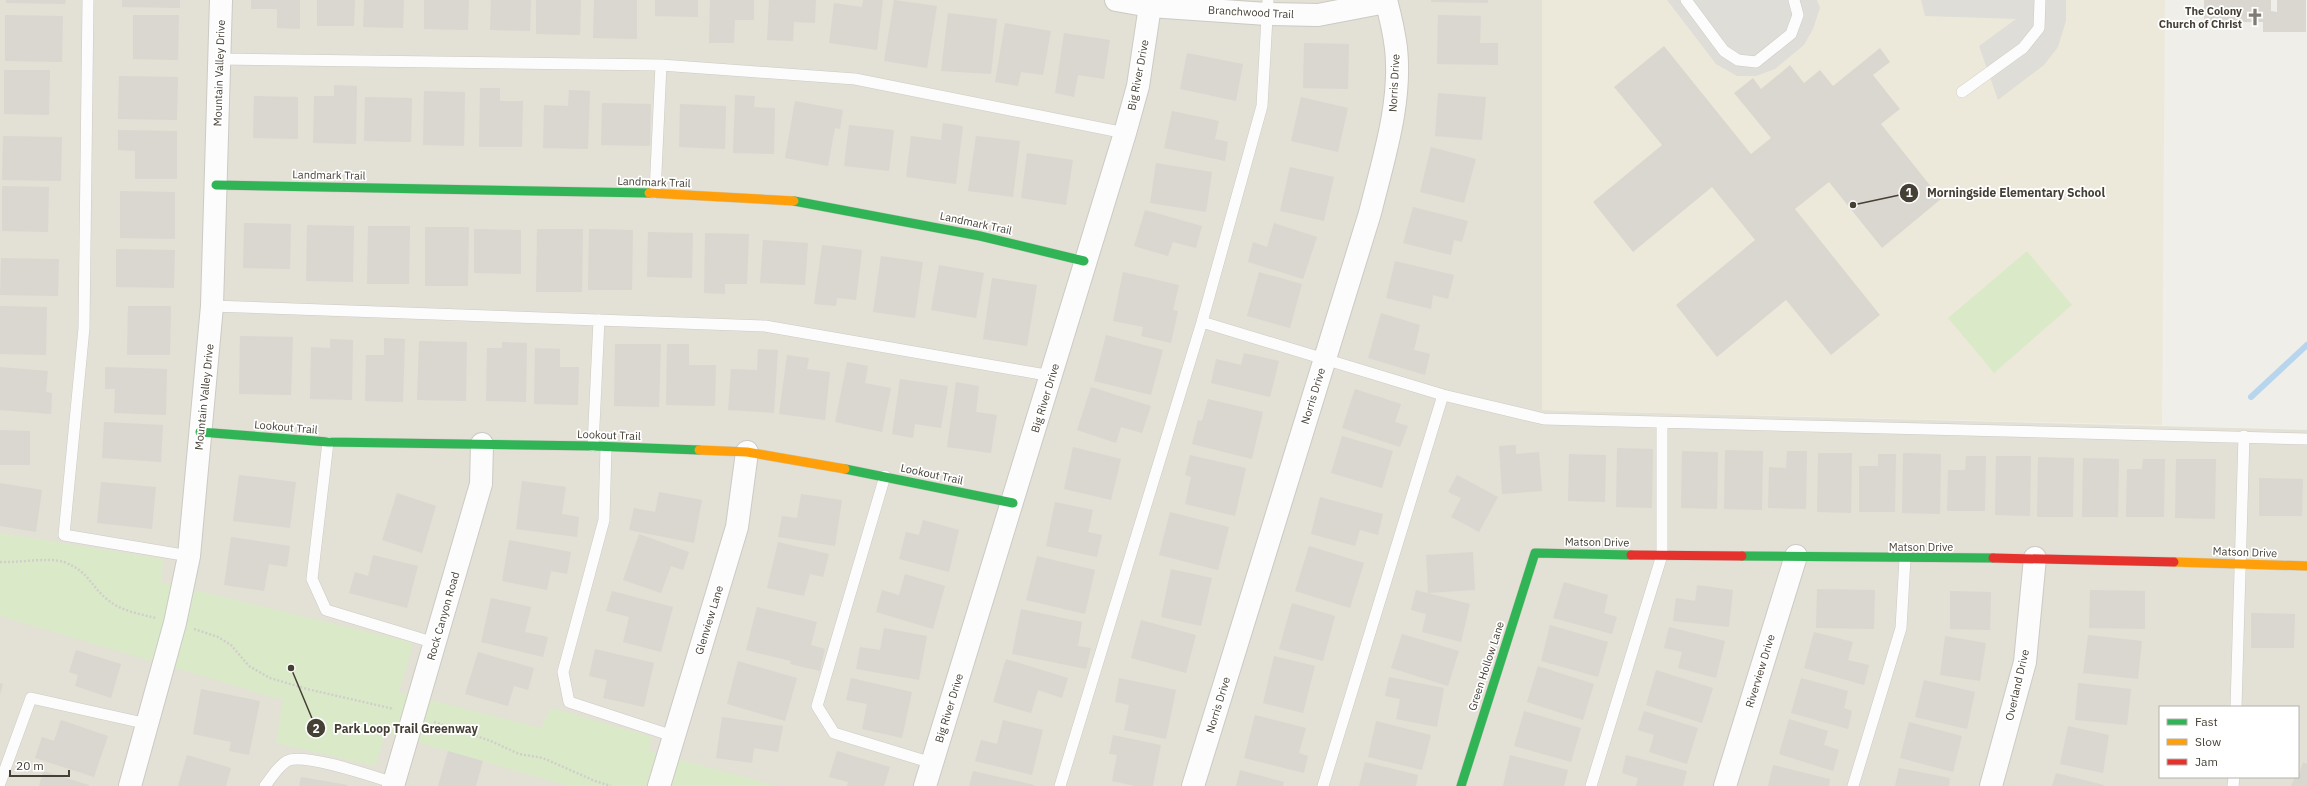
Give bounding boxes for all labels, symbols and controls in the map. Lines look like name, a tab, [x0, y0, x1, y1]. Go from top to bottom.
street label: Branchwood Trail	[1208, 3, 1294, 21]
place label: The Colony Church of Christ	[2159, 4, 2242, 31]
church icon: The Colony Church of Christ	[2245, 7, 2265, 27]
street label: Mountain Valley Drive	[210, 19, 228, 127]
street label: Big River Drive	[1124, 38, 1152, 112]
street label: Norris Drive	[1385, 54, 1403, 112]
street label: Landmark Trail	[292, 167, 366, 183]
street label: Landmark Trail	[617, 174, 691, 190]
callout: Morningside Elementary School	[1899, 181, 2113, 205]
text: 1	[1905, 185, 1913, 200]
text: Morningside Elementary School	[1927, 185, 2105, 200]
street label: Landmark Trail	[939, 209, 1013, 237]
street label: Mountain Valley Drive	[191, 343, 217, 451]
street label: Big River Drive	[1028, 362, 1062, 434]
street label: Norris Drive	[1298, 366, 1328, 426]
street label: Lookout Trail	[254, 417, 318, 437]
street label: Lookout Trail	[577, 427, 641, 443]
street label: Lookout Trail	[899, 461, 965, 487]
street label: Matson Drive	[1565, 534, 1629, 550]
street label: Matson Drive	[1889, 540, 1953, 554]
street label: Matson Drive	[2212, 544, 2278, 560]
street label: Rock Canyon Road	[424, 570, 462, 662]
street label: Glenview Lane	[692, 584, 726, 656]
street label: Green Hollow Lane	[1465, 620, 1507, 712]
street label: Riverview Drive	[1742, 633, 1778, 709]
street label: Overland Drive	[2002, 648, 2032, 722]
street label: Big River Drive	[932, 672, 966, 744]
street label: Norris Drive	[1203, 675, 1233, 735]
legend	[2159, 706, 2299, 778]
text: Fast	[2195, 714, 2218, 729]
callout: Park Loop Trail Greenway	[306, 716, 486, 740]
text: 2	[312, 721, 320, 736]
text: Park Loop Trail Greenway	[334, 721, 479, 736]
text: Slow	[2195, 734, 2221, 749]
scale bar	[10, 752, 69, 778]
text: Jam	[2195, 754, 2218, 769]
text: 20 m	[16, 758, 44, 773]

